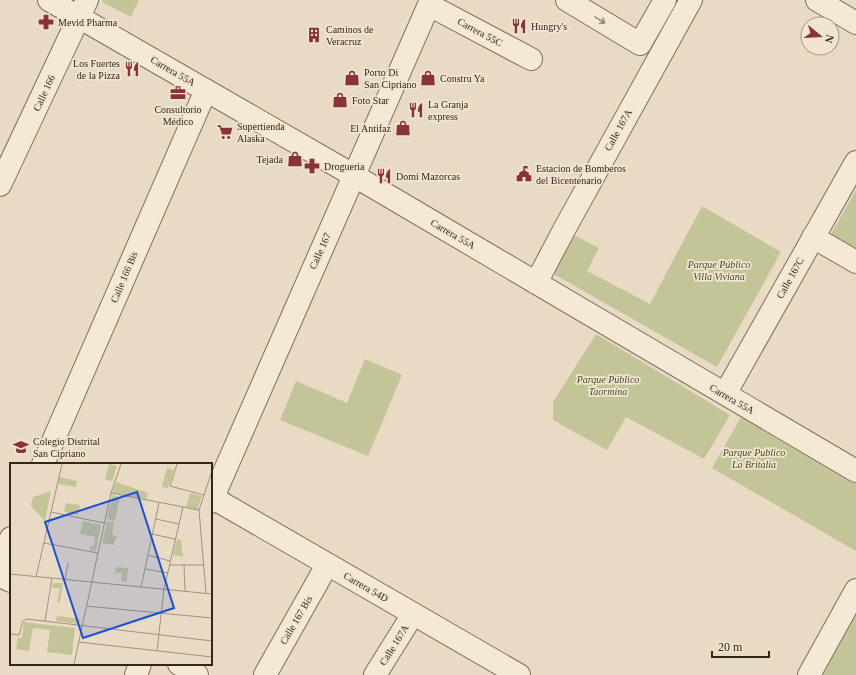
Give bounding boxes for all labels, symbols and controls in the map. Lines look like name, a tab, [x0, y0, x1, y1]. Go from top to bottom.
pharmacy icon: Mevid Pharma	[37, 13, 55, 31]
street label: Carrera 55C	[456, 16, 505, 49]
north arrow	[800, 16, 840, 56]
place label: Mevid Pharma	[58, 17, 118, 28]
restaurant icon: Hungry's	[510, 17, 528, 35]
one-way arrow	[594, 17, 606, 25]
place label: Hungry's	[531, 21, 567, 32]
place label: Caminos de Veracruz	[326, 24, 374, 47]
building icon: Caminos de Veracruz	[305, 26, 323, 44]
text: N	[823, 33, 836, 45]
street label: Carrera 55A	[149, 54, 198, 89]
place label: Los Fuertes de la Pizza	[73, 58, 121, 81]
restaurant icon: Los Fuertes de la Pizza	[123, 60, 141, 78]
place label: Porto Di San Cipriano	[364, 67, 417, 90]
shop icon: Porto Di San Cipriano	[343, 69, 361, 87]
shop icon: Constru Ya	[419, 69, 437, 87]
street label: Calle 166	[31, 73, 57, 113]
place label: Constru Ya	[440, 73, 485, 84]
office icon: Consultorio Médico	[169, 84, 187, 102]
shop icon: Foto Star	[331, 91, 349, 109]
place label: Foto Star	[352, 95, 390, 106]
place label: La Granja express	[428, 99, 469, 122]
restaurant icon: La Granja express	[407, 101, 425, 119]
place label: Consultorio Médico	[154, 104, 202, 127]
street label: Calle 167A	[602, 107, 634, 153]
shop icon: El Antifaz	[394, 119, 412, 137]
place label: Supertienda Alaska	[237, 121, 285, 144]
supermarket icon: Supertienda Alaska	[216, 123, 234, 141]
place label: El Antifaz	[350, 123, 392, 134]
shop icon: Tejada	[286, 150, 304, 168]
place label: Tejada	[256, 154, 284, 165]
pharmacy icon: Drogueria	[303, 157, 321, 175]
place label: Drogueria	[324, 161, 365, 172]
place label: Estacion de Bomberos del Bicentenario	[536, 163, 626, 186]
public building icon: Estacion de Bomberos del Bicentenario	[515, 165, 533, 183]
restaurant icon: Domi Mazorcas	[375, 167, 393, 185]
place label: Domi Mazorcas	[396, 171, 460, 182]
street label: Carrera 55A	[429, 217, 478, 252]
street label: Calle 167	[307, 231, 333, 271]
street label: Calle 166 Bis	[108, 250, 140, 304]
street label: Calle 167C	[774, 255, 806, 300]
park label: Parque Público Villa Viviana	[687, 259, 750, 282]
park label: Parque Público Taormina	[576, 374, 639, 397]
street label: Carrera 55A	[708, 382, 757, 417]
place label: Colegio Distrital San Cipriano	[33, 436, 100, 459]
school or university icon: Colegio Distrital San Cipriano	[12, 438, 30, 456]
park label: Parque Publico La Britalia	[722, 447, 785, 470]
inset map	[10, 463, 212, 665]
street label: Carrera 54D	[342, 570, 390, 604]
street label: Calle 167 Bis	[278, 594, 314, 646]
street label: Calle 167A	[377, 622, 411, 667]
scale bar	[712, 633, 769, 659]
text: 20 m	[718, 640, 743, 654]

